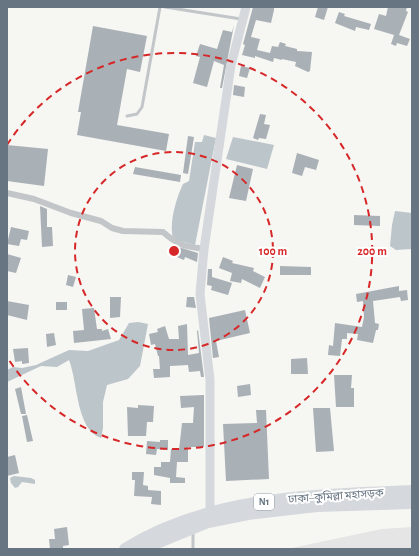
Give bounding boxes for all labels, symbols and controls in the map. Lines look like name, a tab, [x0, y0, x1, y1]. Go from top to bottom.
centre of rings	[167, 244, 181, 258]
text: 100 m	[259, 245, 287, 257]
text: 200 m	[357, 245, 387, 257]
street label: ঢাকা–কুমিল্লা মহাসড়ক	[287, 486, 384, 506]
road number: N1	[254, 494, 274, 510]

